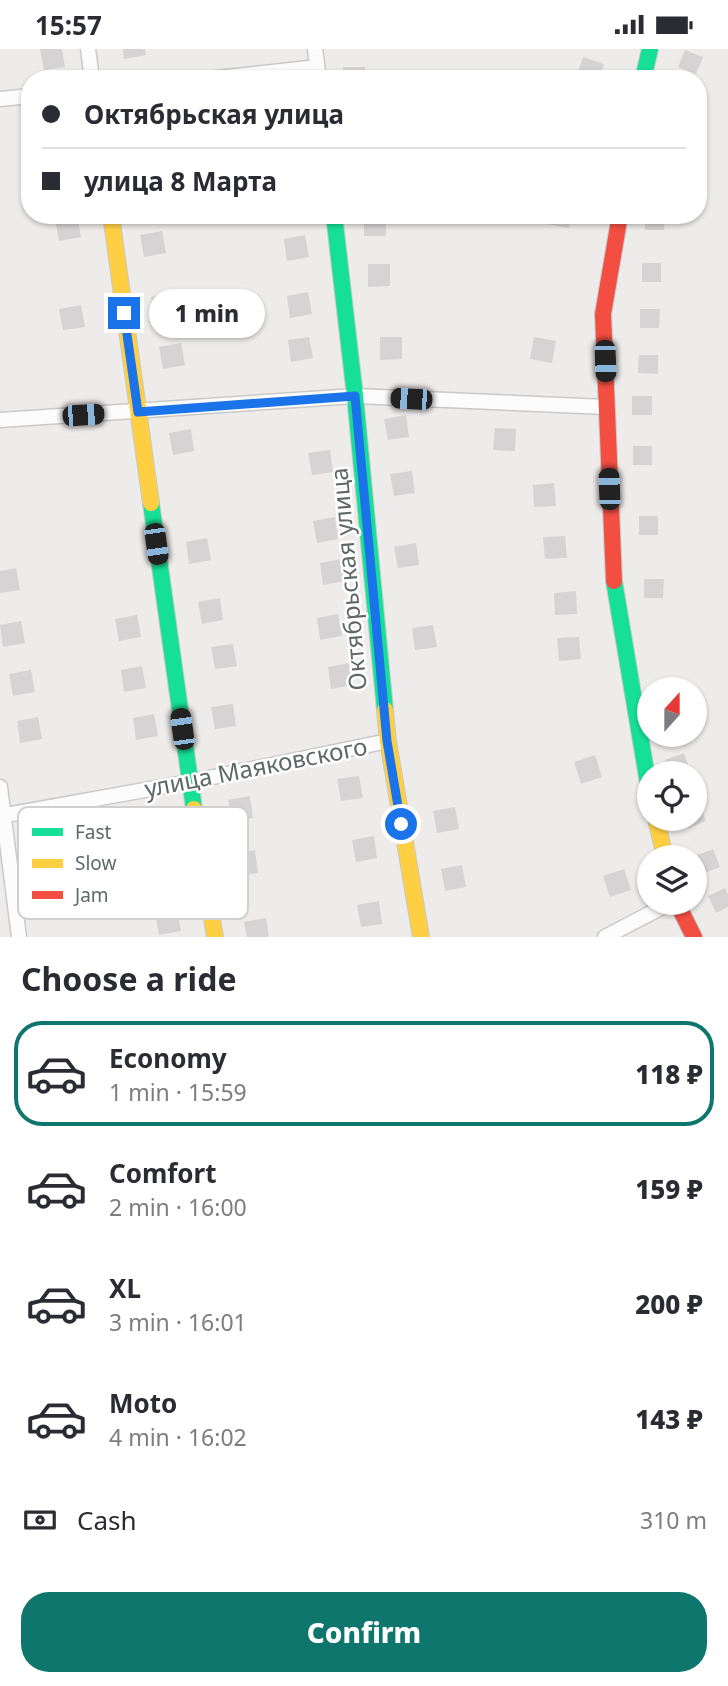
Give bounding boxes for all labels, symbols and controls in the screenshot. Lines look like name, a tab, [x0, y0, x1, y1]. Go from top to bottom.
text: 15:57	[35, 7, 102, 43]
text: Октябрьская улица	[84, 96, 344, 132]
text: улица 8 Марта	[84, 163, 277, 199]
callout: 1 min	[148, 289, 264, 337]
route end	[108, 297, 140, 329]
text: 1 min	[175, 297, 239, 329]
car	[594, 340, 617, 382]
car	[390, 387, 433, 411]
car	[62, 403, 105, 427]
street label: Октябрьская улица	[321, 466, 374, 692]
car	[598, 468, 621, 510]
car	[143, 522, 170, 566]
north arrow	[637, 677, 707, 747]
map controls	[637, 677, 707, 915]
car	[169, 707, 196, 751]
street label: улица Маяковского	[142, 729, 370, 804]
button: locate	[637, 761, 707, 831]
legend	[18, 807, 248, 919]
route start	[385, 808, 417, 840]
text: Fast	[75, 819, 112, 845]
button: layers	[637, 845, 707, 915]
text: Slow	[75, 850, 116, 876]
text: Jam	[73, 882, 109, 908]
text: Choose a ride	[21, 957, 237, 1000]
text: Economy	[109, 1040, 227, 1076]
icon: car	[25, 1042, 88, 1105]
text: 118 ₽	[635, 1056, 703, 1092]
text: 1 min · 15:59	[109, 1076, 247, 1108]
text: Comfort	[109, 1155, 217, 1191]
icon: car	[25, 1157, 88, 1220]
text: 159 ₽	[635, 1171, 703, 1207]
text: 2 min · 16:00	[109, 1191, 247, 1223]
text: XL	[109, 1270, 141, 1306]
icon: car	[25, 1272, 88, 1335]
text: 200 ₽	[635, 1286, 703, 1322]
text: 3 min · 16:01	[109, 1306, 247, 1338]
text: Moto	[109, 1385, 177, 1421]
icon: car	[25, 1387, 88, 1450]
text: 143 ₽	[635, 1401, 703, 1437]
text: 4 min · 16:02	[109, 1421, 247, 1453]
icon: cash	[21, 1501, 59, 1539]
text: Cash	[77, 1502, 137, 1538]
text: 310 m	[640, 1504, 707, 1536]
button: Confirm	[21, 1592, 707, 1672]

